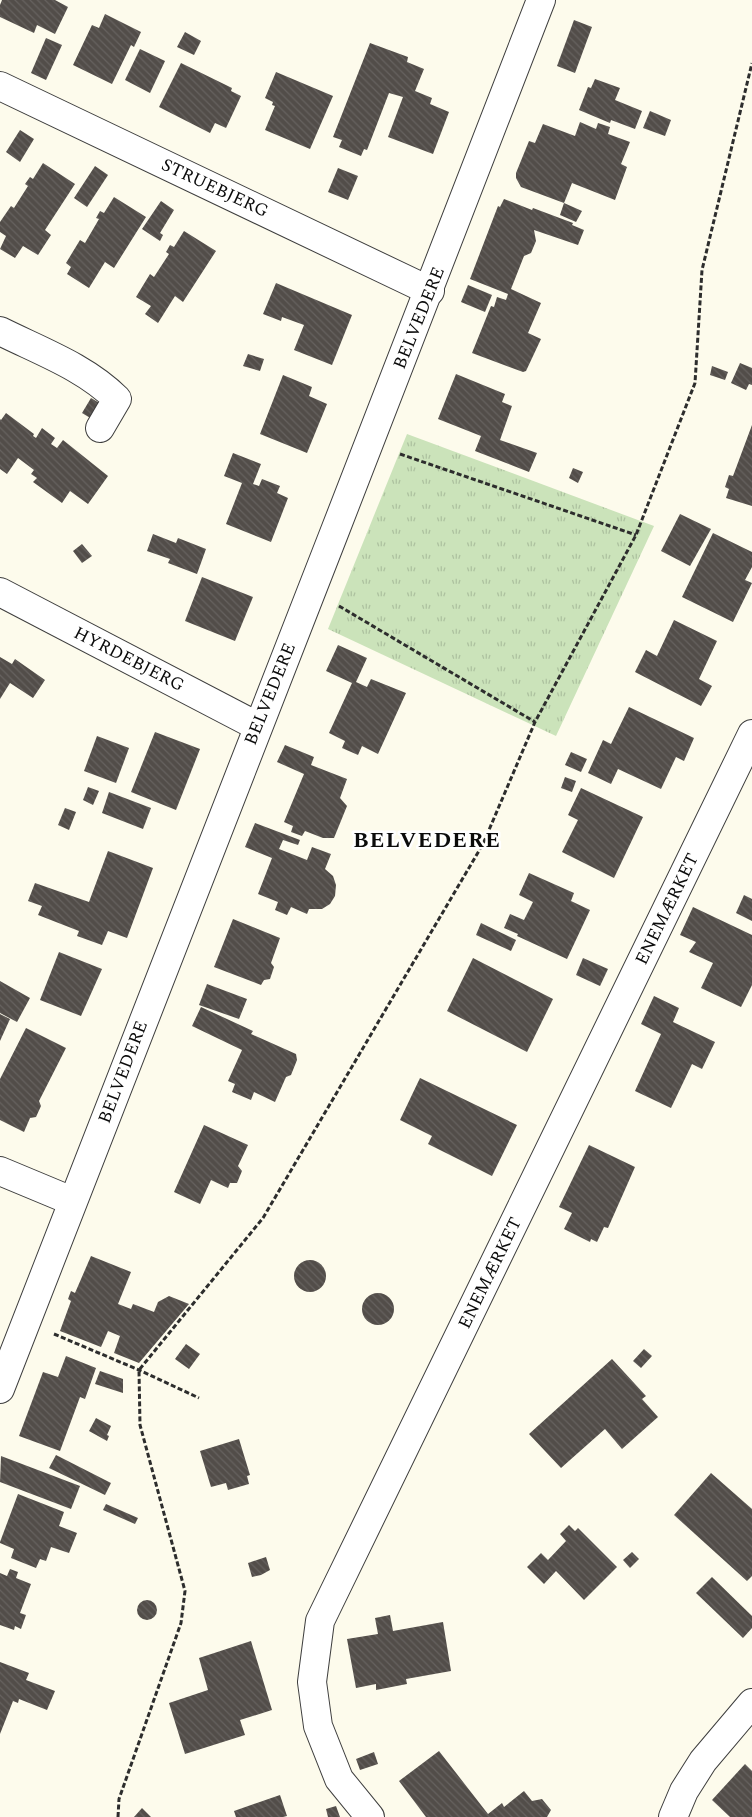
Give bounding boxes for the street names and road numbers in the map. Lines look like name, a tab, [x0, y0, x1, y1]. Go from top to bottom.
street label: STRUEBJERG	[157, 151, 273, 225]
street label: BELVEDERE	[386, 263, 452, 373]
street label: HYRDEBJERG	[69, 619, 189, 699]
street label: BELVEDERE	[237, 639, 303, 749]
street label: ENEMÆRKET	[628, 849, 706, 969]
street label: BELVEDERE	[91, 1017, 155, 1127]
street label: ENEMÆRKET	[451, 1213, 529, 1333]

